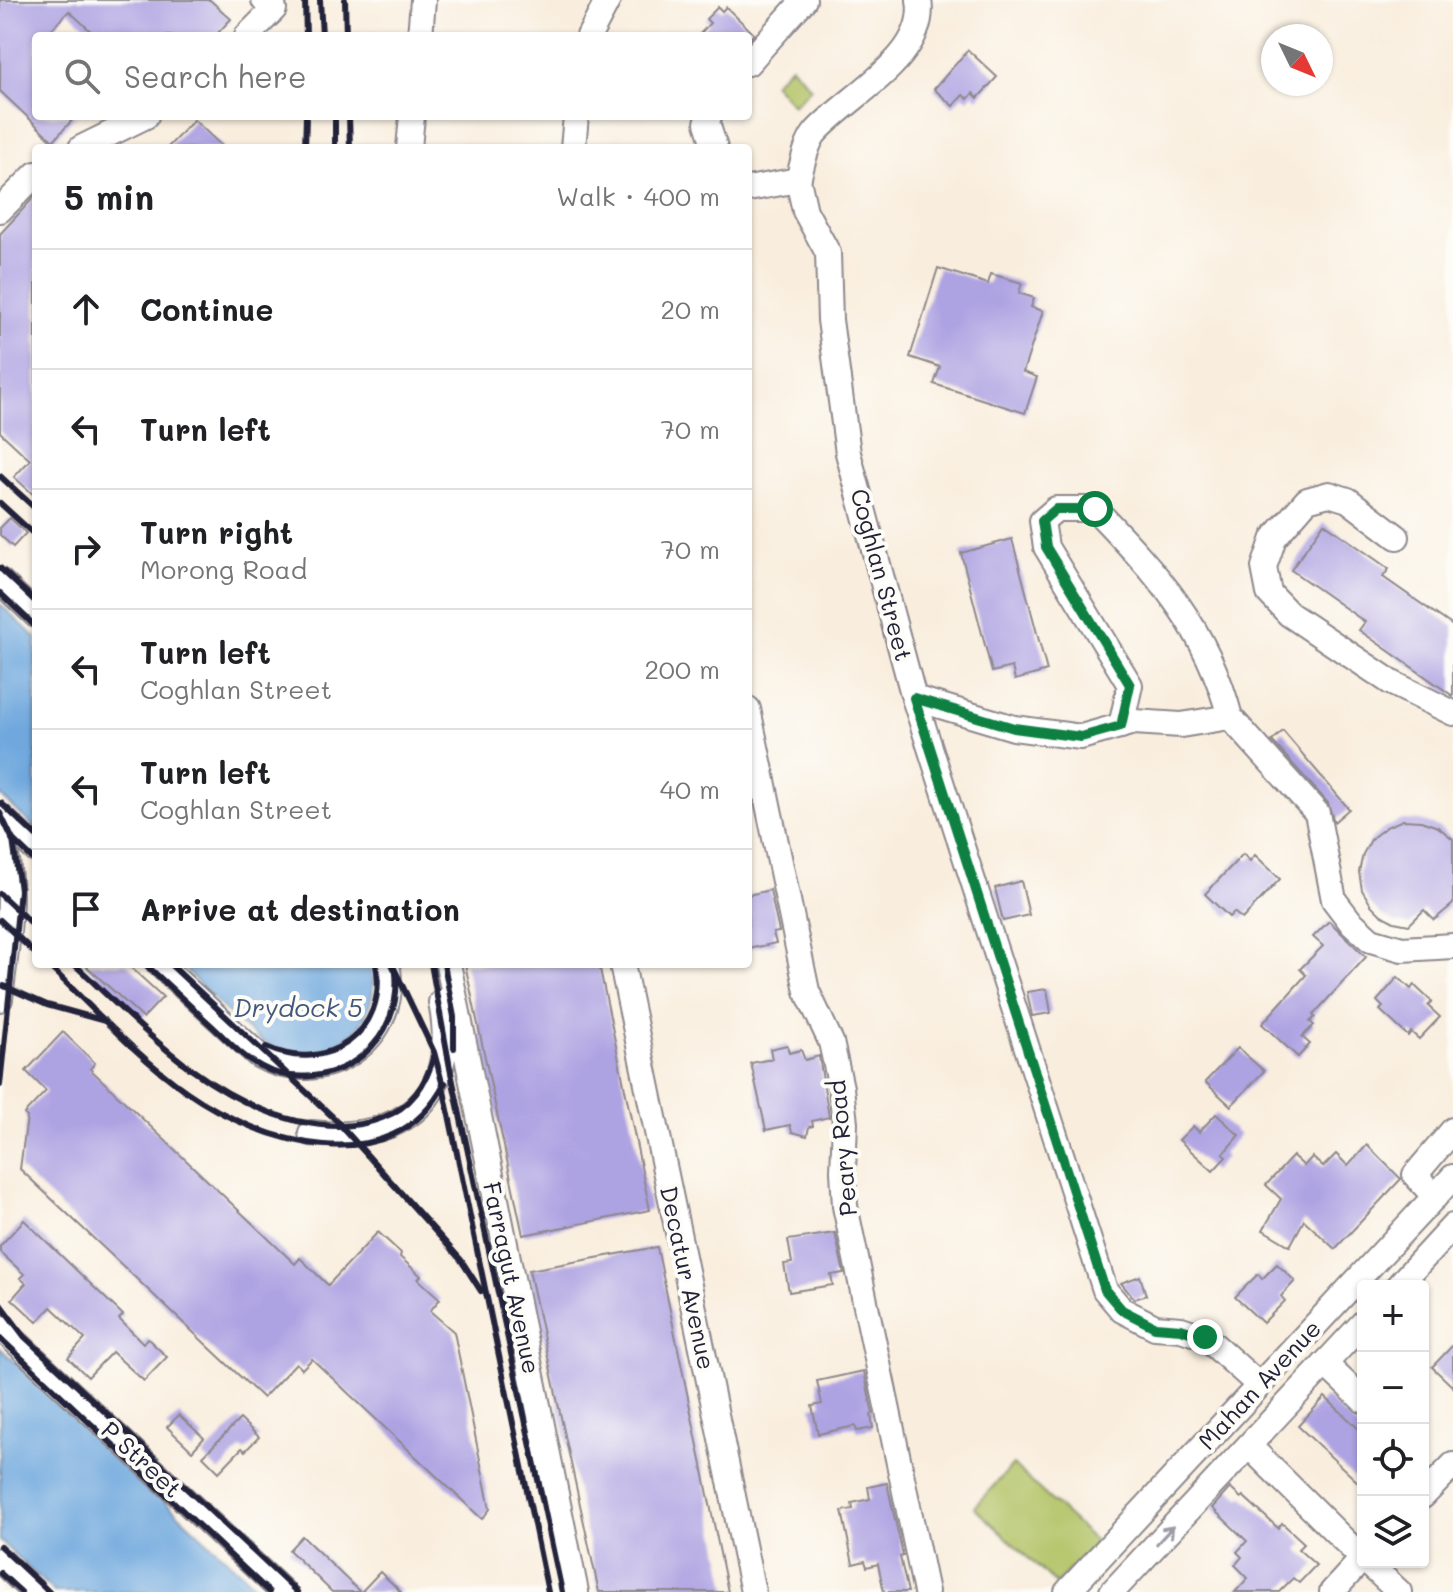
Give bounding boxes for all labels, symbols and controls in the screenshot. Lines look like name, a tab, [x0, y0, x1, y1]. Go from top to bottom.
north arrow	[1261, 24, 1333, 96]
search box	[32, 32, 752, 120]
icon: search	[60, 54, 104, 98]
text: Search here	[124, 56, 307, 96]
text: 5 min	[64, 174, 154, 219]
text: Walk · 400 m	[556, 179, 720, 213]
icon: ahead	[64, 287, 108, 331]
text: Continue	[140, 289, 273, 329]
text: 20 m	[660, 292, 720, 326]
icon: left	[64, 407, 108, 451]
text: Turn left	[140, 409, 271, 449]
text: 70 m	[660, 412, 720, 446]
street label: Coghlan Street	[845, 485, 920, 664]
route start	[1077, 491, 1113, 527]
text: Turn right	[140, 512, 293, 552]
icon: right	[64, 527, 108, 571]
text: 70 m	[660, 532, 720, 566]
text: Morong Road	[140, 552, 307, 586]
text: Turn left	[140, 632, 271, 672]
icon: left	[64, 647, 108, 691]
text: 200 m	[644, 652, 720, 686]
text: Coghlan Street	[140, 672, 332, 706]
text: Turn left	[140, 752, 271, 792]
icon: left	[64, 767, 108, 811]
text: 40 m	[660, 772, 720, 806]
text: Coghlan Street	[140, 792, 332, 826]
icon: arrive	[64, 887, 108, 931]
text: Arrive at destination	[140, 889, 460, 929]
water label: Drydock 5	[234, 990, 362, 1024]
street label: Peary Road	[820, 1079, 863, 1217]
street label: Farragut Avenue	[477, 1179, 548, 1377]
street label: Decatur Avenue	[654, 1183, 723, 1372]
map controls	[1357, 1280, 1429, 1568]
button: +	[1357, 1280, 1429, 1352]
street label: Mahan Avenue	[1191, 1312, 1327, 1455]
route end	[1187, 1319, 1223, 1355]
button: −	[1357, 1352, 1429, 1424]
street label: P Street	[95, 1414, 189, 1504]
button: locate	[1357, 1424, 1429, 1496]
button: layers	[1357, 1496, 1429, 1568]
one-way arrow	[1156, 1525, 1175, 1545]

